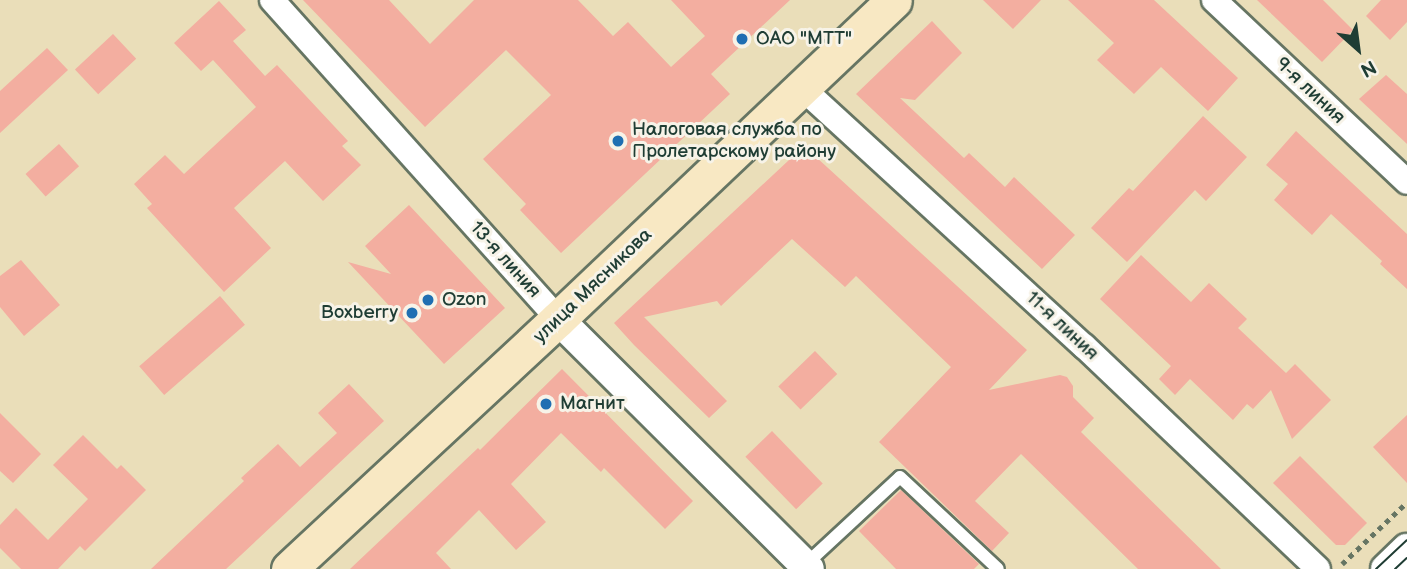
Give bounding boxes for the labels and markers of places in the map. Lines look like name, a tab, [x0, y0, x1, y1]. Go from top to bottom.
place label: ОАО "МТТ"	[756, 28, 852, 50]
marker: ОАО "МТТ"	[734, 31, 750, 47]
place label: Налоговая служба по Пролетарскому району	[632, 119, 836, 163]
marker: Налоговая служба по Пролетарскому району	[610, 133, 626, 149]
place label: Ozon	[442, 289, 487, 311]
marker: Ozon	[420, 292, 436, 308]
place label: Boxberry	[321, 302, 398, 324]
marker: Boxberry	[404, 305, 420, 321]
place label: Магнит	[560, 393, 625, 415]
marker: Магнит	[538, 396, 554, 412]

